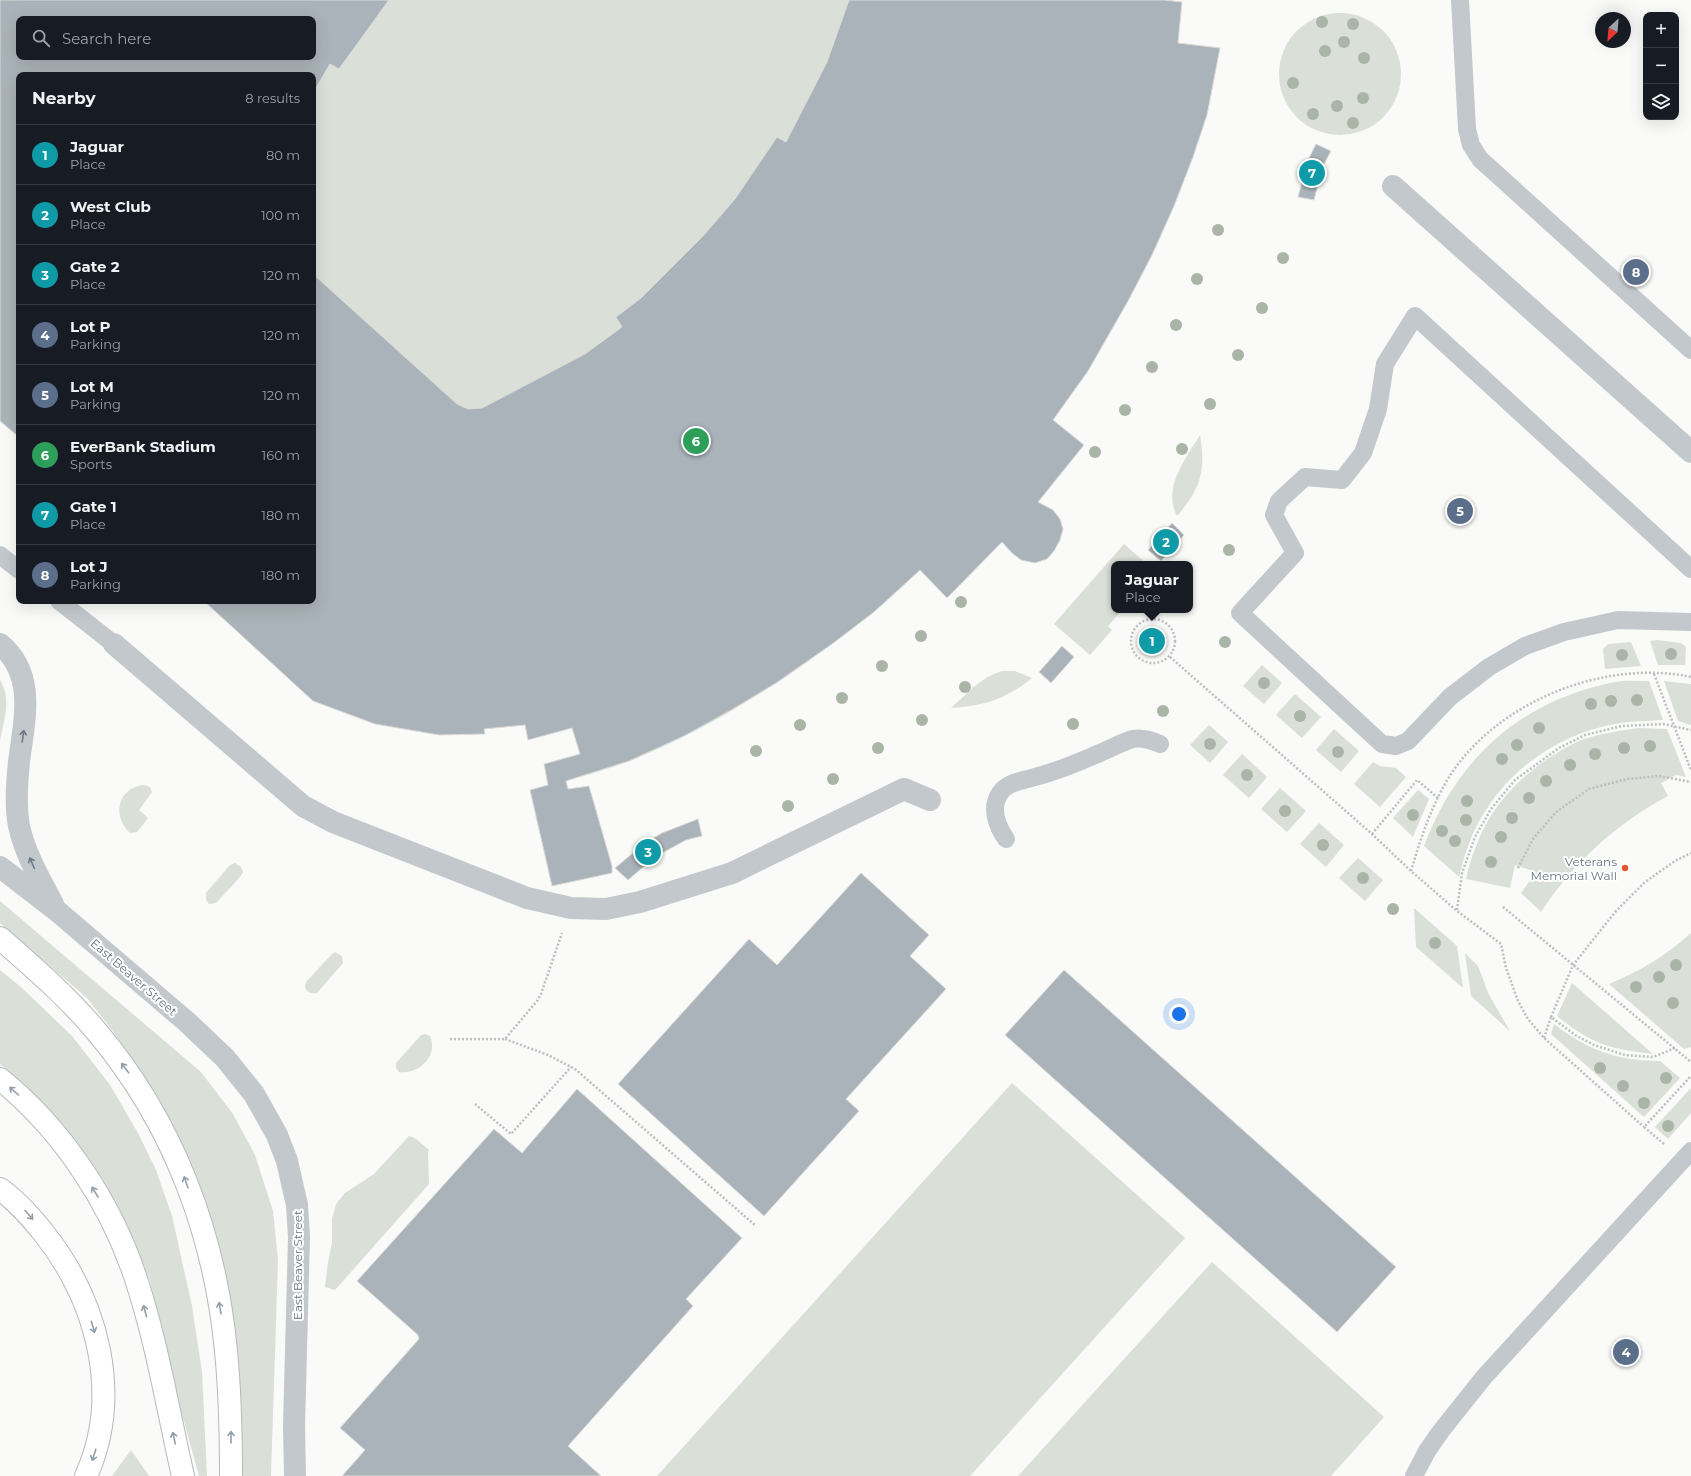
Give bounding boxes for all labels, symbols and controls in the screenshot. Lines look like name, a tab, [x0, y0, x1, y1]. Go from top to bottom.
north arrow	[1595, 12, 1631, 48]
map controls	[1643, 12, 1679, 120]
button: +	[1643, 12, 1679, 48]
search box	[16, 16, 316, 60]
icon: search	[30, 27, 52, 49]
text: Search here	[62, 29, 151, 48]
button: −	[1643, 48, 1679, 84]
button: layers	[1643, 84, 1679, 120]
text: Nearby	[32, 88, 96, 108]
text: 8 results	[245, 90, 300, 106]
text: Jaguar	[70, 137, 124, 156]
text: 1	[42, 147, 48, 163]
text: 80 m	[266, 147, 300, 163]
text: Place	[70, 156, 106, 172]
pin: 7	[1299, 158, 1325, 188]
text: West Club	[70, 197, 151, 216]
text: 2	[41, 207, 49, 223]
text: 100 m	[261, 207, 300, 223]
text: Place	[70, 216, 106, 232]
text: Gate 2	[70, 257, 120, 276]
pin: 8	[1623, 257, 1649, 287]
text: 3	[41, 267, 49, 283]
text: 120 m	[262, 267, 300, 283]
text: Place	[70, 276, 106, 292]
text: Lot P	[70, 317, 111, 336]
text: 4	[41, 327, 49, 343]
text: 120 m	[262, 327, 300, 343]
text: Parking	[70, 336, 121, 352]
text: Lot M	[70, 377, 114, 396]
text: 5	[41, 387, 49, 403]
text: 120 m	[262, 387, 300, 403]
text: Parking	[70, 396, 121, 412]
pin: 6	[683, 426, 709, 456]
text: EverBank Stadium	[70, 437, 216, 456]
text: 6	[41, 447, 49, 463]
text: 160 m	[262, 447, 300, 463]
text: Sports	[70, 456, 112, 472]
pin: 5	[1447, 496, 1473, 526]
text: Gate 1	[70, 497, 117, 516]
text: 7	[41, 507, 49, 523]
text: 180 m	[261, 507, 300, 523]
text: Place	[70, 516, 106, 532]
pin: 2	[1153, 527, 1179, 557]
text: Lot J	[70, 557, 108, 576]
popup	[1111, 561, 1193, 613]
text: 8	[41, 567, 49, 583]
text: 180 m	[261, 567, 300, 583]
text: Jaguar	[1125, 570, 1179, 589]
text: Parking	[70, 576, 121, 592]
text: Place	[1125, 589, 1161, 605]
pin: 1	[1139, 626, 1165, 656]
one-way arrow	[19, 730, 27, 743]
pin: 3	[635, 837, 661, 867]
place label: Veterans Memorial Wall	[1530, 854, 1617, 883]
one-way arrow	[28, 858, 35, 870]
marker: Veterans Memorial Wall	[1620, 863, 1630, 873]
street label: East Beaver Street	[88, 935, 180, 1019]
your location	[1169, 1004, 1189, 1024]
one-way arrow	[121, 1063, 129, 1074]
one-way arrow	[9, 1086, 19, 1095]
one-way arrow	[182, 1177, 190, 1189]
one-way arrow	[91, 1187, 99, 1198]
one-way arrow	[24, 1210, 34, 1220]
street label: East Beaver Street	[290, 1210, 305, 1320]
one-way arrow	[215, 1302, 223, 1315]
one-way arrow	[141, 1305, 149, 1318]
one-way arrow	[90, 1320, 97, 1333]
pin: 4	[1613, 1337, 1639, 1367]
one-way arrow	[227, 1431, 235, 1444]
one-way arrow	[170, 1432, 178, 1445]
one-way arrow	[90, 1448, 97, 1461]

